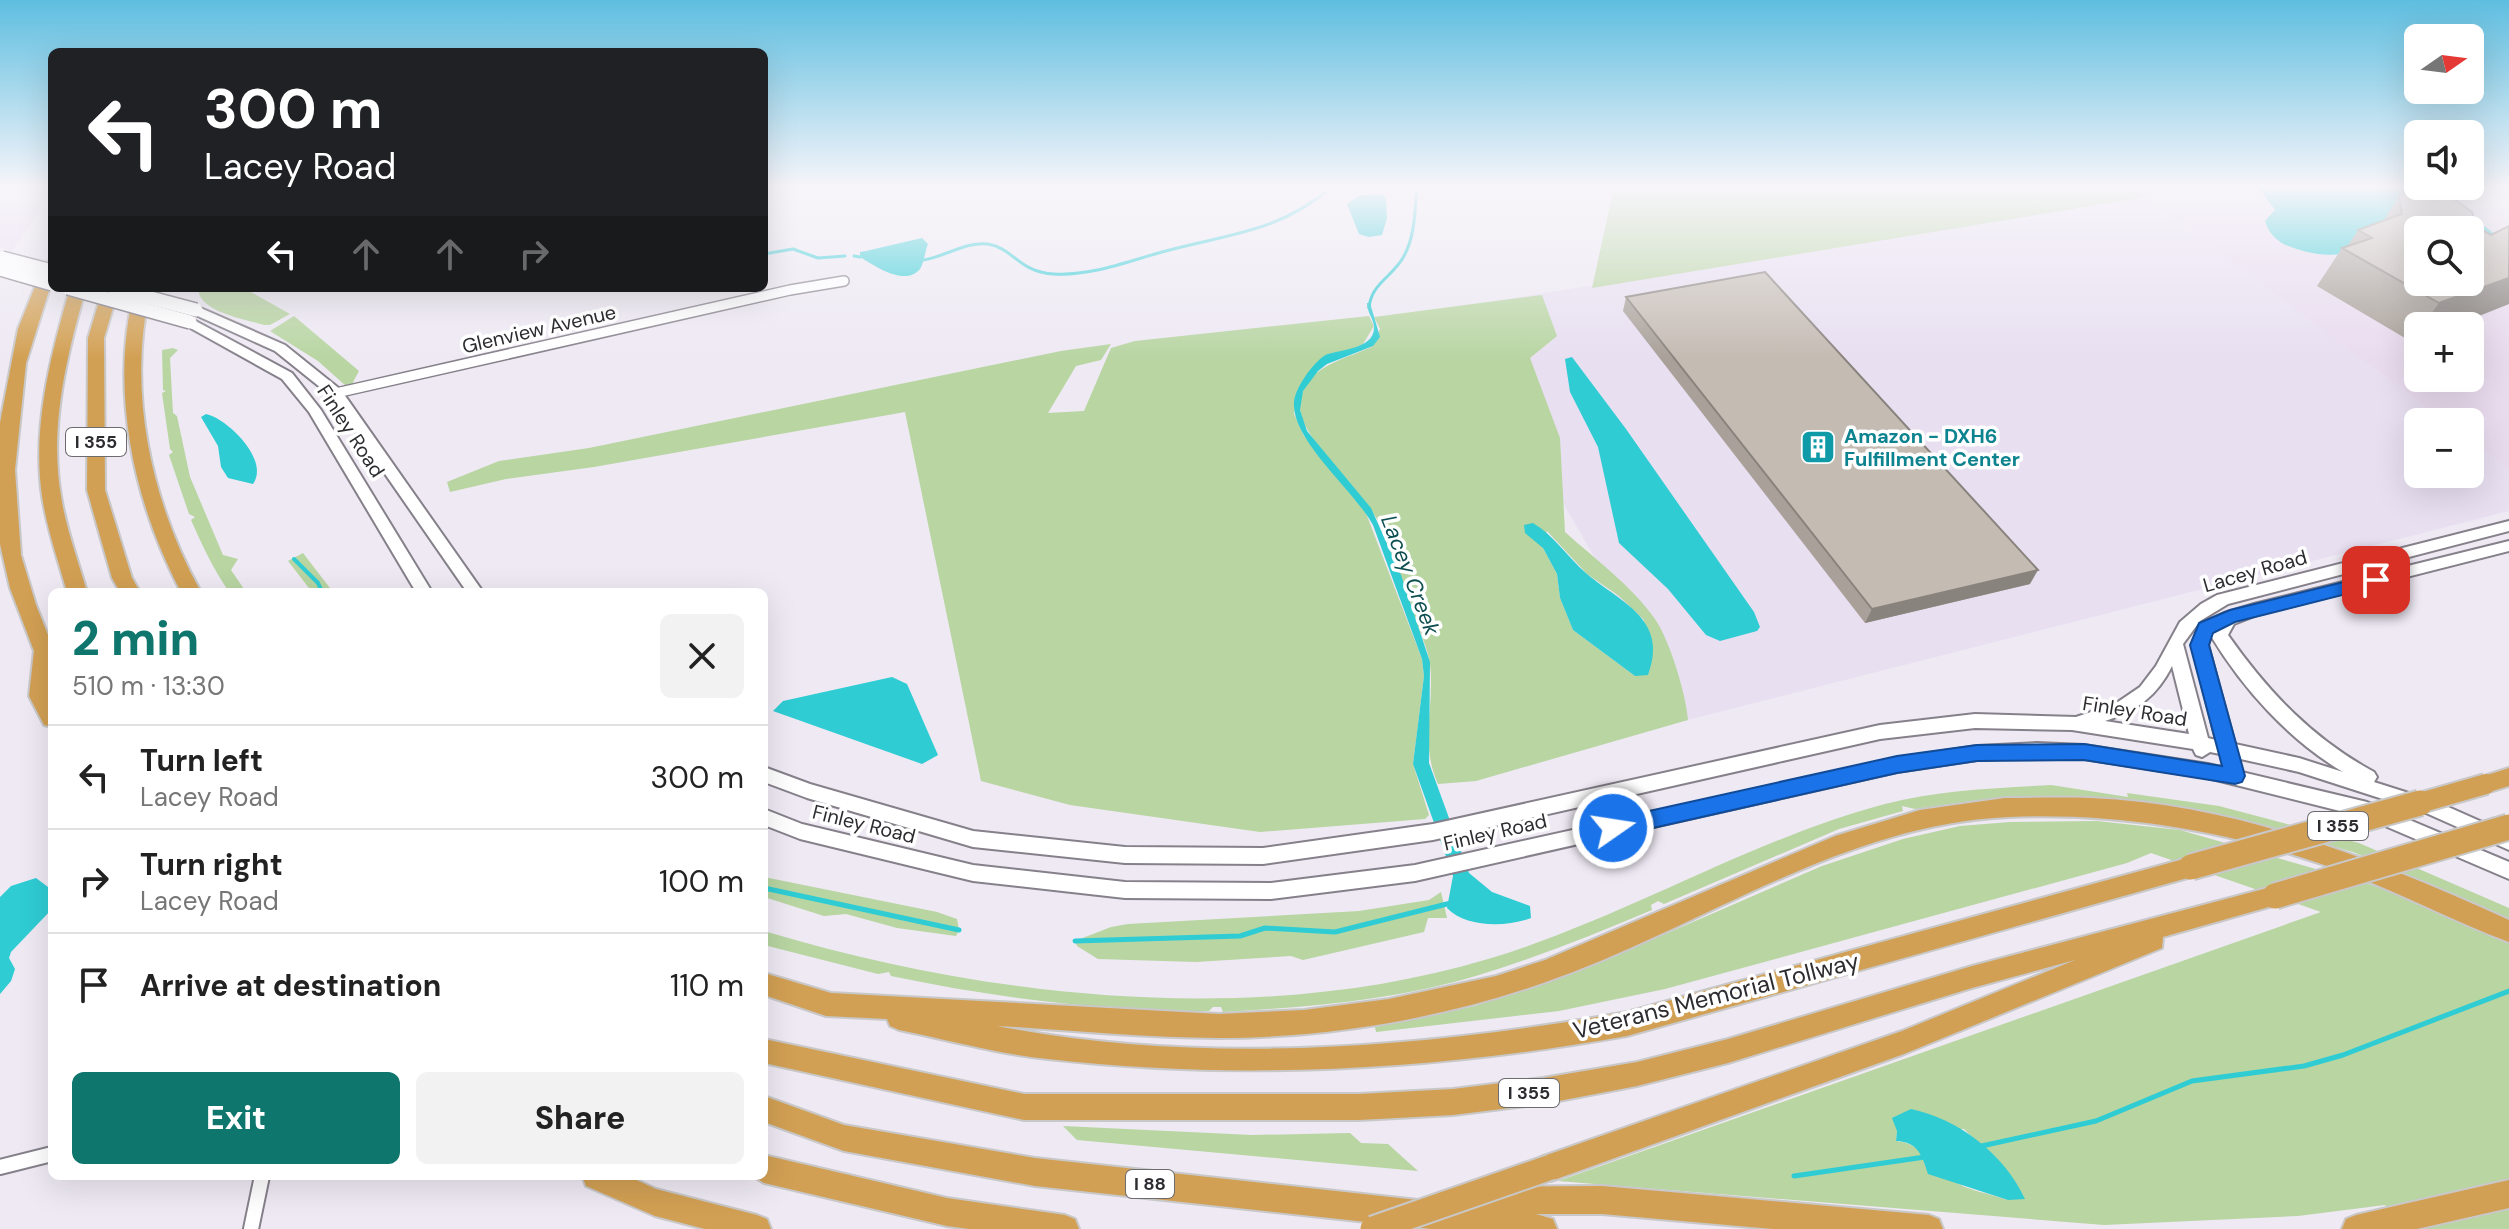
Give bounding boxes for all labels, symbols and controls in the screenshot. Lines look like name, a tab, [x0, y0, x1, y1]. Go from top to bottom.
north arrow	[2404, 24, 2484, 104]
map controls	[2404, 24, 2484, 488]
text: 300 m	[204, 72, 382, 145]
icon: left	[72, 80, 176, 184]
button: sound	[2404, 120, 2484, 200]
text: Lacey Road	[204, 143, 396, 190]
button: search	[2404, 216, 2484, 296]
icon: left	[260, 232, 304, 276]
icon: ahead	[344, 232, 388, 276]
icon: ahead	[428, 232, 472, 276]
icon: right	[512, 232, 556, 276]
street label: Glenview Avenue	[460, 299, 618, 359]
button: +	[2404, 312, 2484, 392]
street label: Finley Road	[311, 380, 391, 482]
button: −	[2404, 408, 2484, 488]
place label: Amazon - DXH6 Fulfillment Center	[1844, 423, 2020, 472]
road number: I 355	[66, 428, 126, 456]
building icon: Amazon - DXH6 Fulfillment Center	[1799, 428, 1837, 466]
water label: Lacey Creek	[1374, 511, 1447, 640]
street label: Lacey Road	[2200, 544, 2310, 598]
pin	[2342, 546, 2410, 614]
icon: arrive	[2354, 558, 2398, 602]
text: 2 min	[72, 607, 199, 670]
button: close	[660, 614, 744, 698]
text: 510 m · 13:30	[72, 669, 225, 703]
street label: Finley Road	[2081, 690, 2189, 732]
text: Turn left	[140, 741, 263, 780]
icon: left	[72, 755, 116, 799]
text: 300 m	[651, 758, 744, 797]
text: Lacey Road	[140, 780, 279, 814]
position arrow	[1571, 786, 1655, 870]
street label: Finley Road	[810, 799, 918, 849]
street label: Finley Road	[1441, 807, 1549, 857]
road number: I 355	[2308, 812, 2368, 840]
text: Turn right	[140, 845, 283, 884]
icon: right	[72, 859, 116, 903]
text: 100 m	[659, 862, 744, 901]
text: Lacey Road	[140, 884, 279, 918]
street label: Veterans Memorial Tollway	[1570, 945, 1862, 1046]
icon: arrive	[72, 963, 116, 1007]
text: Arrive at destination	[140, 966, 441, 1005]
text: 110 m	[670, 966, 744, 1005]
button: Exit	[72, 1072, 400, 1164]
button: Share	[416, 1072, 744, 1164]
road number: I 355	[1499, 1079, 1559, 1107]
road number: I 88	[1126, 1170, 1174, 1198]

